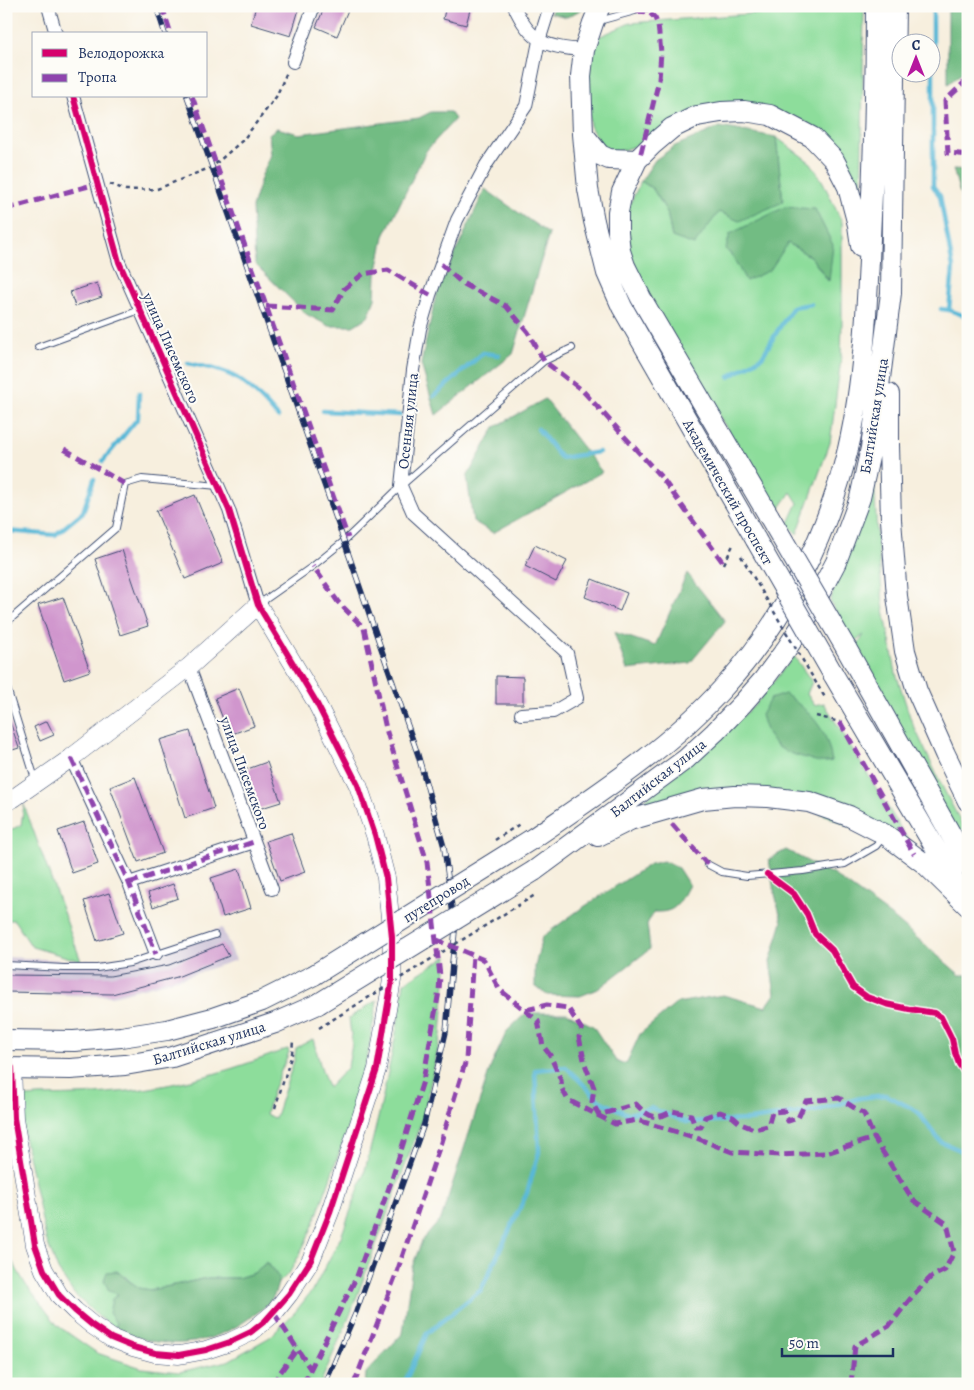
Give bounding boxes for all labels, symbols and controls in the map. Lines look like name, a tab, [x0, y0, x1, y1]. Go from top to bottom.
legend	[32, 32, 208, 98]
north arrow	[892, 32, 942, 82]
text: С	[912, 36, 921, 55]
text: Велодорожка	[78, 43, 165, 63]
text: Тропа	[78, 67, 117, 87]
street label: улица Писемского	[137, 289, 204, 406]
street label: Балтийская улица	[855, 357, 893, 475]
street label: Осенняя улица	[393, 372, 423, 470]
street label: Академический проспект	[678, 415, 778, 569]
street label: улица Писемского	[215, 713, 275, 832]
street label: Балтийская улица	[606, 734, 710, 822]
street label: путепровод	[399, 871, 473, 927]
street label: Балтийская улица	[150, 1016, 268, 1070]
scale bar	[782, 1325, 893, 1357]
text: 50 m	[789, 1333, 819, 1353]

